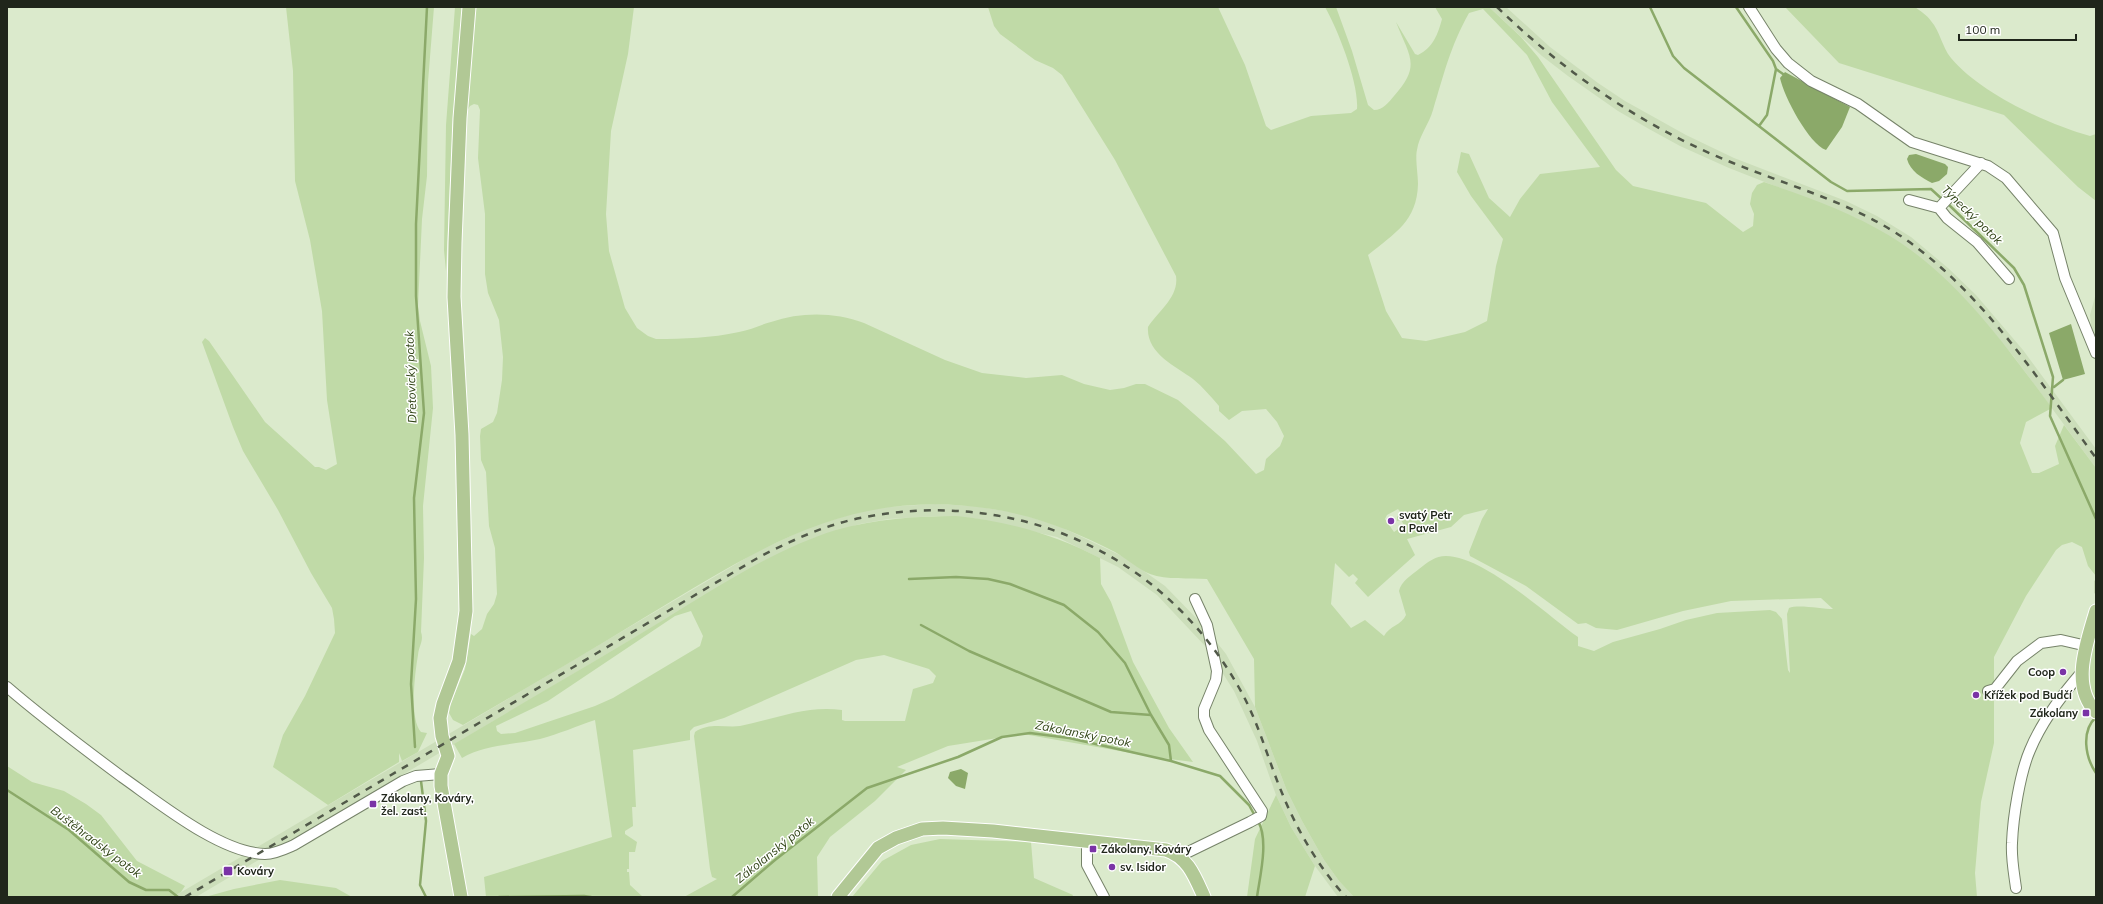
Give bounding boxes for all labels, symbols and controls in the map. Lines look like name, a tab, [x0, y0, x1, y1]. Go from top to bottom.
scale bar	[1959, 16, 2076, 42]
text: 100 m	[1965, 22, 2000, 37]
water label: Týnecký potok	[1939, 182, 2007, 248]
water label: Dřetovický potok	[401, 330, 420, 424]
place label: svatý Petr a Pavel	[1399, 508, 1453, 535]
marker: svatý Petr a Pavel	[1386, 516, 1396, 526]
place label: Coop	[2028, 665, 2055, 679]
marker: Coop	[2058, 667, 2068, 677]
place label: Křížek pod Budčí	[1984, 688, 2073, 702]
marker: Křížek pod Budčí	[1971, 690, 1981, 700]
place label: Zákolany	[2030, 706, 2078, 720]
marker: Zákolany	[2081, 708, 2091, 718]
water label: Zákolanský potok	[1034, 717, 1133, 750]
place label: Zákolany, Kováry, žel. zast.	[381, 791, 474, 818]
marker: Zákolany, Kováry, žel. zast.	[368, 799, 378, 809]
water label: Buštěhradský potok	[48, 803, 145, 881]
water label: Zákolanský potok	[732, 813, 818, 886]
place label: Zákolany, Kováry	[1101, 842, 1191, 856]
marker: Zákolany, Kováry	[1088, 844, 1098, 854]
place label: sv. Isidor	[1120, 860, 1166, 874]
marker: sv. Isidor	[1107, 862, 1117, 872]
place label: Kováry	[237, 864, 274, 878]
marker: Kováry	[222, 865, 234, 877]

